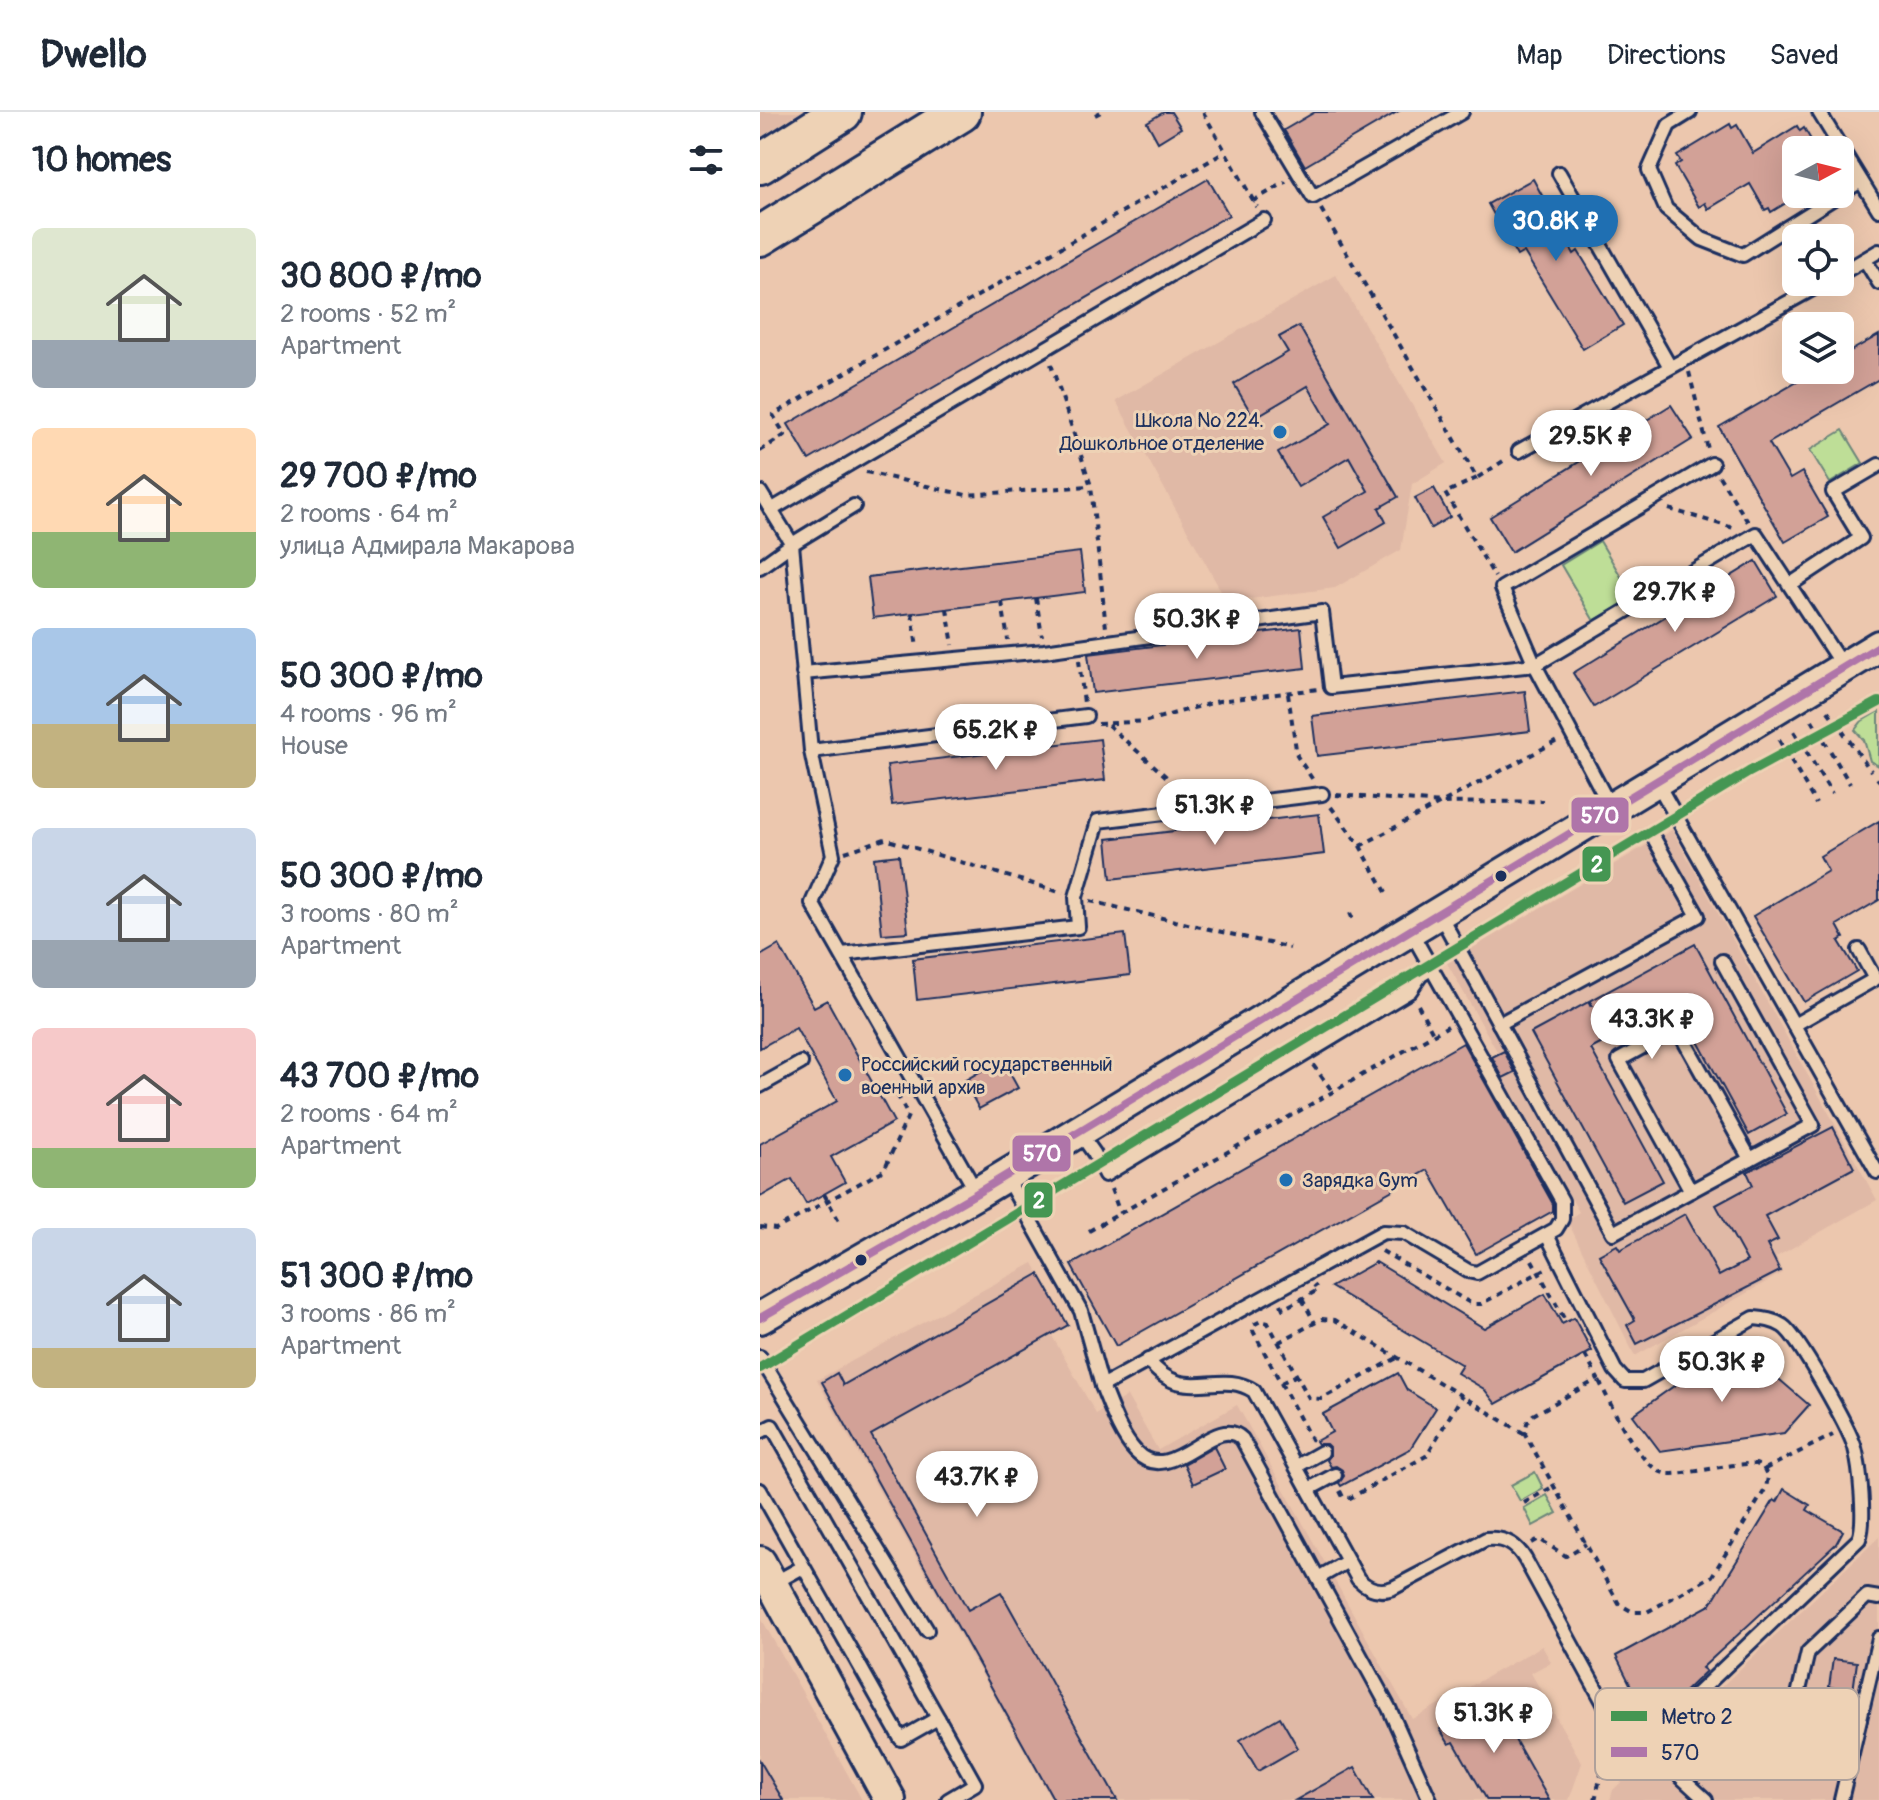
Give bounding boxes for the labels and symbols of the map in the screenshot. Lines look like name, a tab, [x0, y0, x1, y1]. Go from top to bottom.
north arrow	[1782, 136, 1854, 208]
pin: 30.8K ₽	[1482, 195, 1630, 263]
place label: Школа № 224. Дошкольное отделение	[1059, 408, 1264, 456]
pin: 29.5K ₽	[1517, 410, 1665, 478]
marker: Школа № 224. Дошкольное отделение	[1271, 423, 1289, 441]
pin: 29.7K ₽	[1601, 566, 1749, 634]
pin: 50.3K ₽	[1123, 593, 1271, 661]
pin: 65.2K ₽	[922, 704, 1070, 772]
pin: 51.3K ₽	[1141, 779, 1289, 847]
line badge: 570	[1570, 796, 1630, 834]
text: 570	[1581, 802, 1619, 830]
line badge: 2	[1581, 845, 1612, 883]
text: 2	[1591, 851, 1603, 879]
unlabelled marker	[1493, 868, 1509, 884]
pin: 43.3K ₽	[1578, 993, 1726, 1061]
place label: Российский государственный военный архив	[861, 1052, 1113, 1100]
marker: Российский государственный военный архив	[836, 1066, 854, 1084]
line badge: 570	[1011, 1134, 1072, 1173]
text: 570	[1023, 1140, 1061, 1168]
place label: Зарядка Gym	[1302, 1168, 1418, 1193]
marker: Зарядка Gym	[1277, 1171, 1295, 1189]
line badge: 2	[1023, 1181, 1054, 1219]
text: 2	[1033, 1187, 1045, 1215]
unlabelled marker	[853, 1252, 869, 1268]
pin: 50.3K ₽	[1648, 1336, 1796, 1404]
pin: 43.7K ₽	[903, 1451, 1051, 1519]
pin: 51.3K ₽	[1420, 1687, 1568, 1755]
legend	[1595, 1688, 1859, 1780]
text: Metro 2	[1661, 1703, 1733, 1731]
text: 570	[1661, 1739, 1700, 1767]

